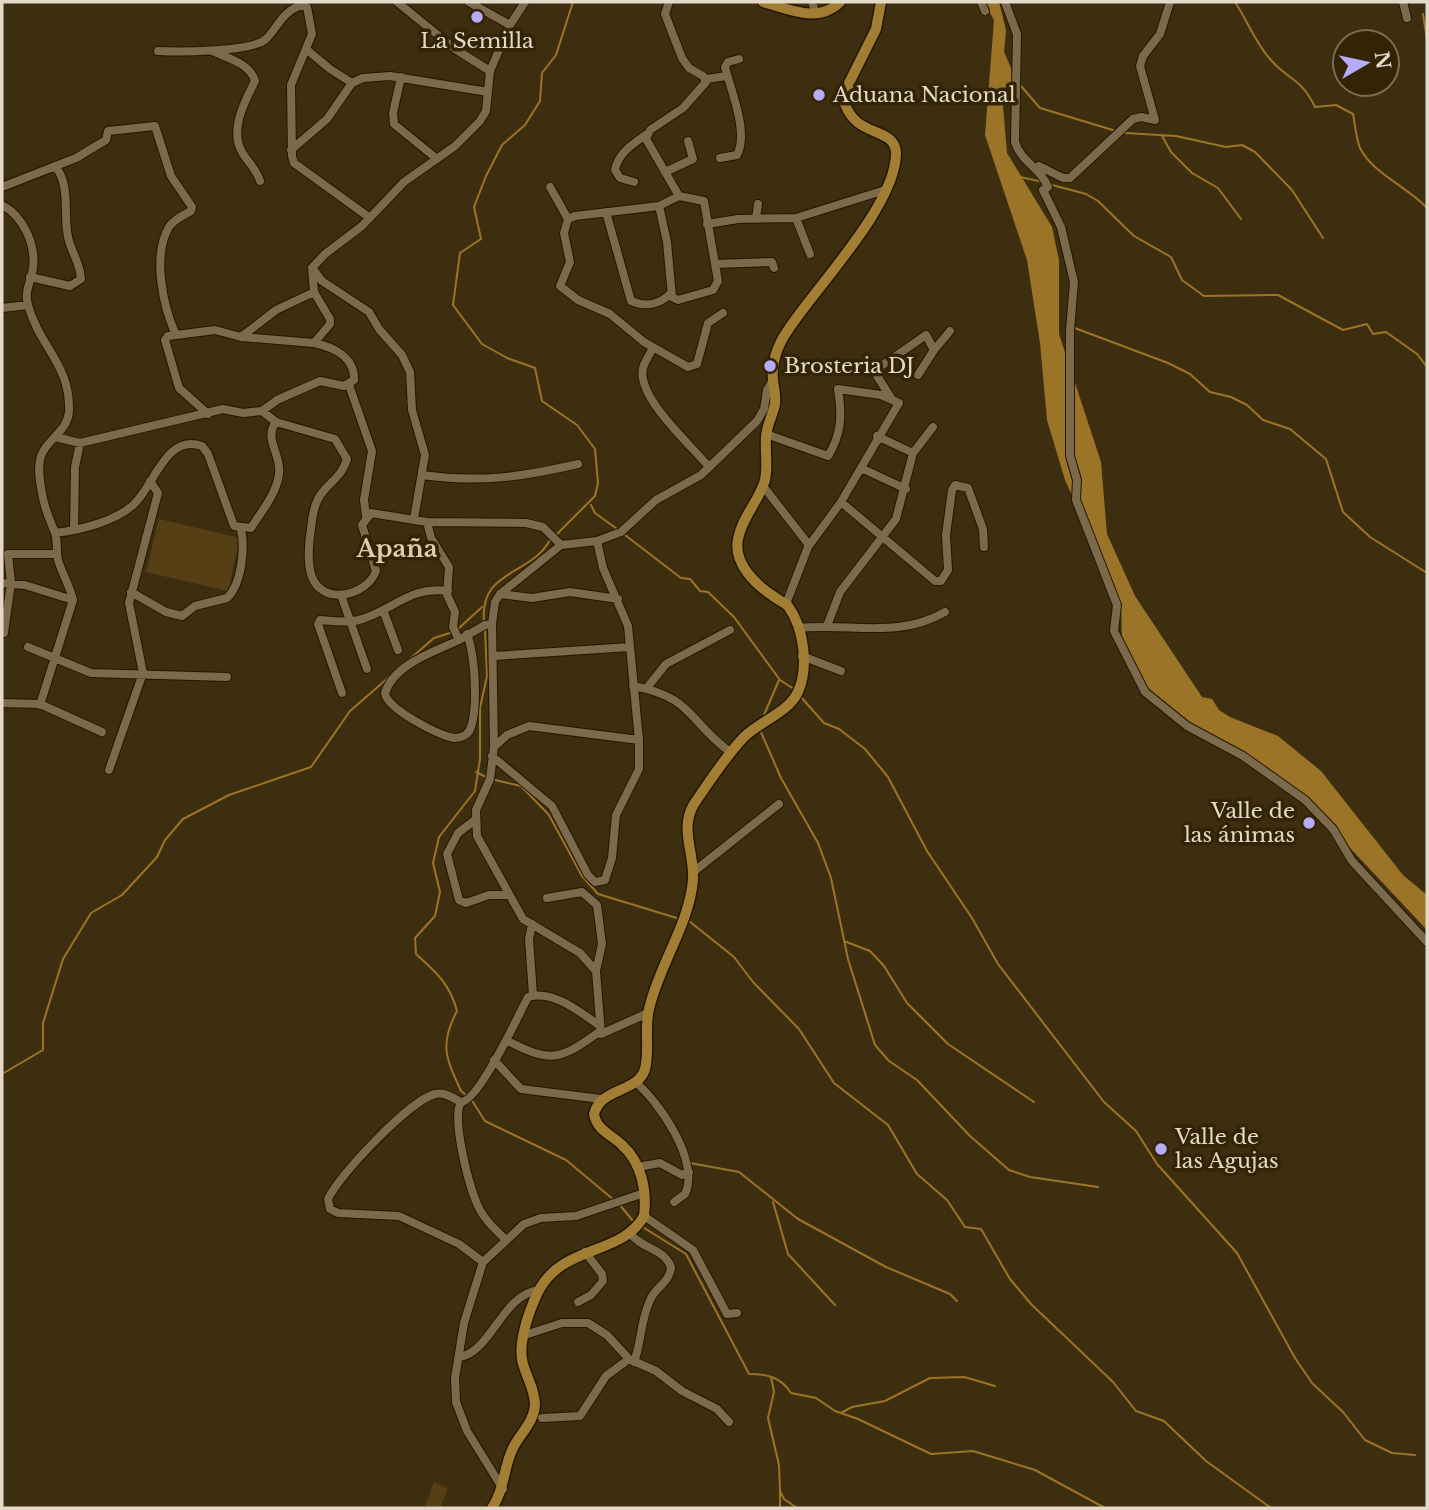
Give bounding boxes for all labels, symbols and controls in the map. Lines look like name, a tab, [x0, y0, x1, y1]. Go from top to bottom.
marker: La Semilla	[469, 9, 485, 25]
place label: La Semilla	[420, 28, 534, 54]
north arrow	[1331, 28, 1401, 98]
text: N	[1370, 50, 1395, 71]
place label: Aduana Nacional	[832, 82, 1016, 108]
marker: Aduana Nacional	[811, 87, 827, 103]
place label: Brosteria DJ	[784, 353, 914, 379]
marker: Brosteria DJ	[762, 358, 778, 374]
district label: Apaña	[355, 534, 438, 563]
place label: Valle de las ánimas	[1184, 798, 1295, 848]
marker: Valle de las ánimas	[1301, 815, 1317, 831]
place label: Valle de las Agujas	[1174, 1124, 1279, 1174]
marker: Valle de las Agujas	[1153, 1141, 1169, 1157]

